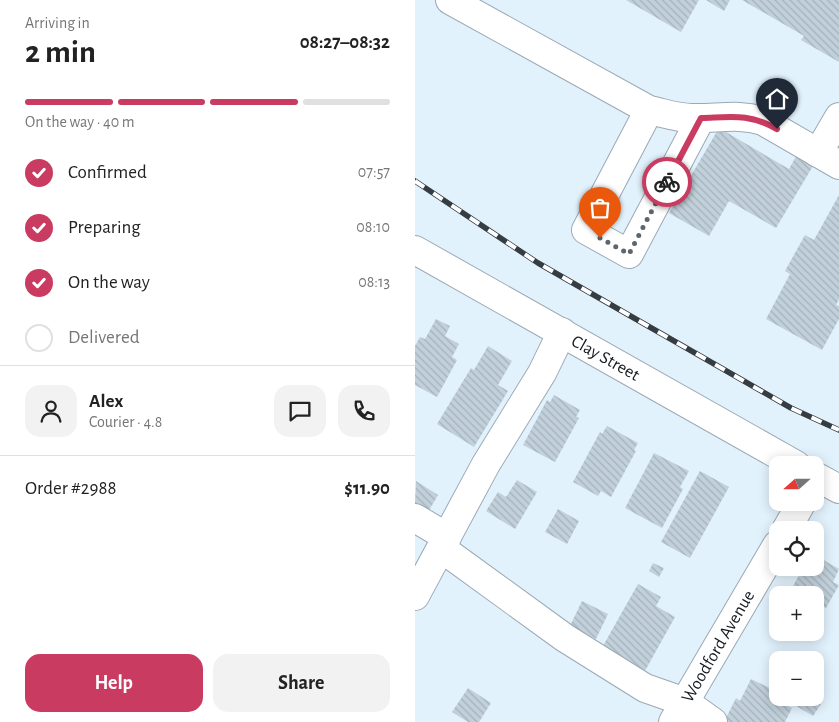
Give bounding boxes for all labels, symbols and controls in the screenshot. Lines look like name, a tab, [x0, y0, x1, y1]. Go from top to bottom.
text: Arriving in	[25, 15, 90, 31]
text: 08:27–08:32	[300, 33, 390, 52]
text: 2 min	[25, 36, 96, 68]
pin	[756, 78, 798, 129]
icon: home	[763, 85, 791, 113]
text: On the way · 40 m	[25, 114, 135, 130]
courier	[642, 157, 692, 207]
icon: check	[25, 159, 53, 187]
text: Confirmed	[68, 163, 147, 182]
text: 07:57	[358, 164, 390, 180]
icon: bike	[653, 168, 681, 196]
pin	[579, 187, 621, 238]
icon: bag	[586, 194, 614, 222]
icon: check	[25, 214, 53, 242]
text: Preparing	[68, 218, 141, 237]
text: 08:10	[356, 219, 390, 235]
icon: check	[25, 269, 53, 297]
text: On the way	[68, 273, 150, 292]
text: 08:13	[358, 274, 390, 290]
text: Delivered	[68, 328, 140, 347]
street label: Clay Street	[568, 332, 643, 385]
button: person	[25, 385, 77, 437]
button: chat	[274, 385, 326, 437]
button: phone	[338, 385, 390, 437]
text: Alex	[89, 392, 123, 411]
text: Courier · 4.8	[89, 414, 162, 430]
north arrow	[769, 456, 824, 511]
map controls	[769, 456, 824, 706]
text: Order #2988	[25, 479, 116, 498]
text: $11.90	[344, 479, 390, 498]
button: locate	[769, 521, 824, 576]
button: +	[769, 586, 824, 641]
street label: Woodford Avenue	[679, 587, 758, 706]
button: −	[769, 651, 824, 706]
button: Help	[25, 654, 203, 712]
button: Share	[213, 654, 390, 712]

